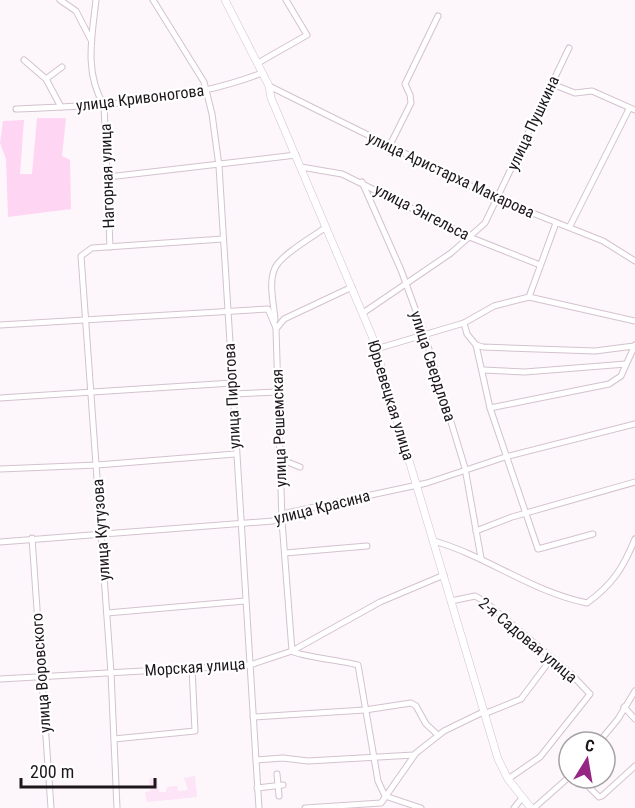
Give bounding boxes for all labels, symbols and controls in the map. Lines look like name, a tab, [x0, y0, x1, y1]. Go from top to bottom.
street label: улица Пушкина	[503, 73, 563, 173]
street label: улица Кривоногова	[75, 81, 205, 115]
street label: Нагорная улица	[96, 123, 118, 229]
street label: улица Аристарха Макарова	[364, 128, 538, 222]
street label: улица Энгельса	[371, 180, 473, 244]
street label: улица Свердлова	[406, 308, 460, 424]
street label: Юрьевецкая улица	[364, 338, 418, 462]
street label: улица Пирогова	[220, 343, 244, 449]
street label: улица Решемская	[267, 369, 291, 487]
street label: улица Кутузова	[88, 478, 114, 582]
street label: улица Красина	[272, 486, 372, 528]
street label: 2-я Садовая улица	[475, 593, 581, 687]
street label: улица Воровского	[27, 613, 55, 733]
street label: Морская улица	[144, 654, 246, 680]
north arrow	[557, 730, 617, 790]
text: С	[583, 736, 596, 756]
scale bar	[21, 751, 154, 789]
text: 200 m	[30, 761, 74, 782]

